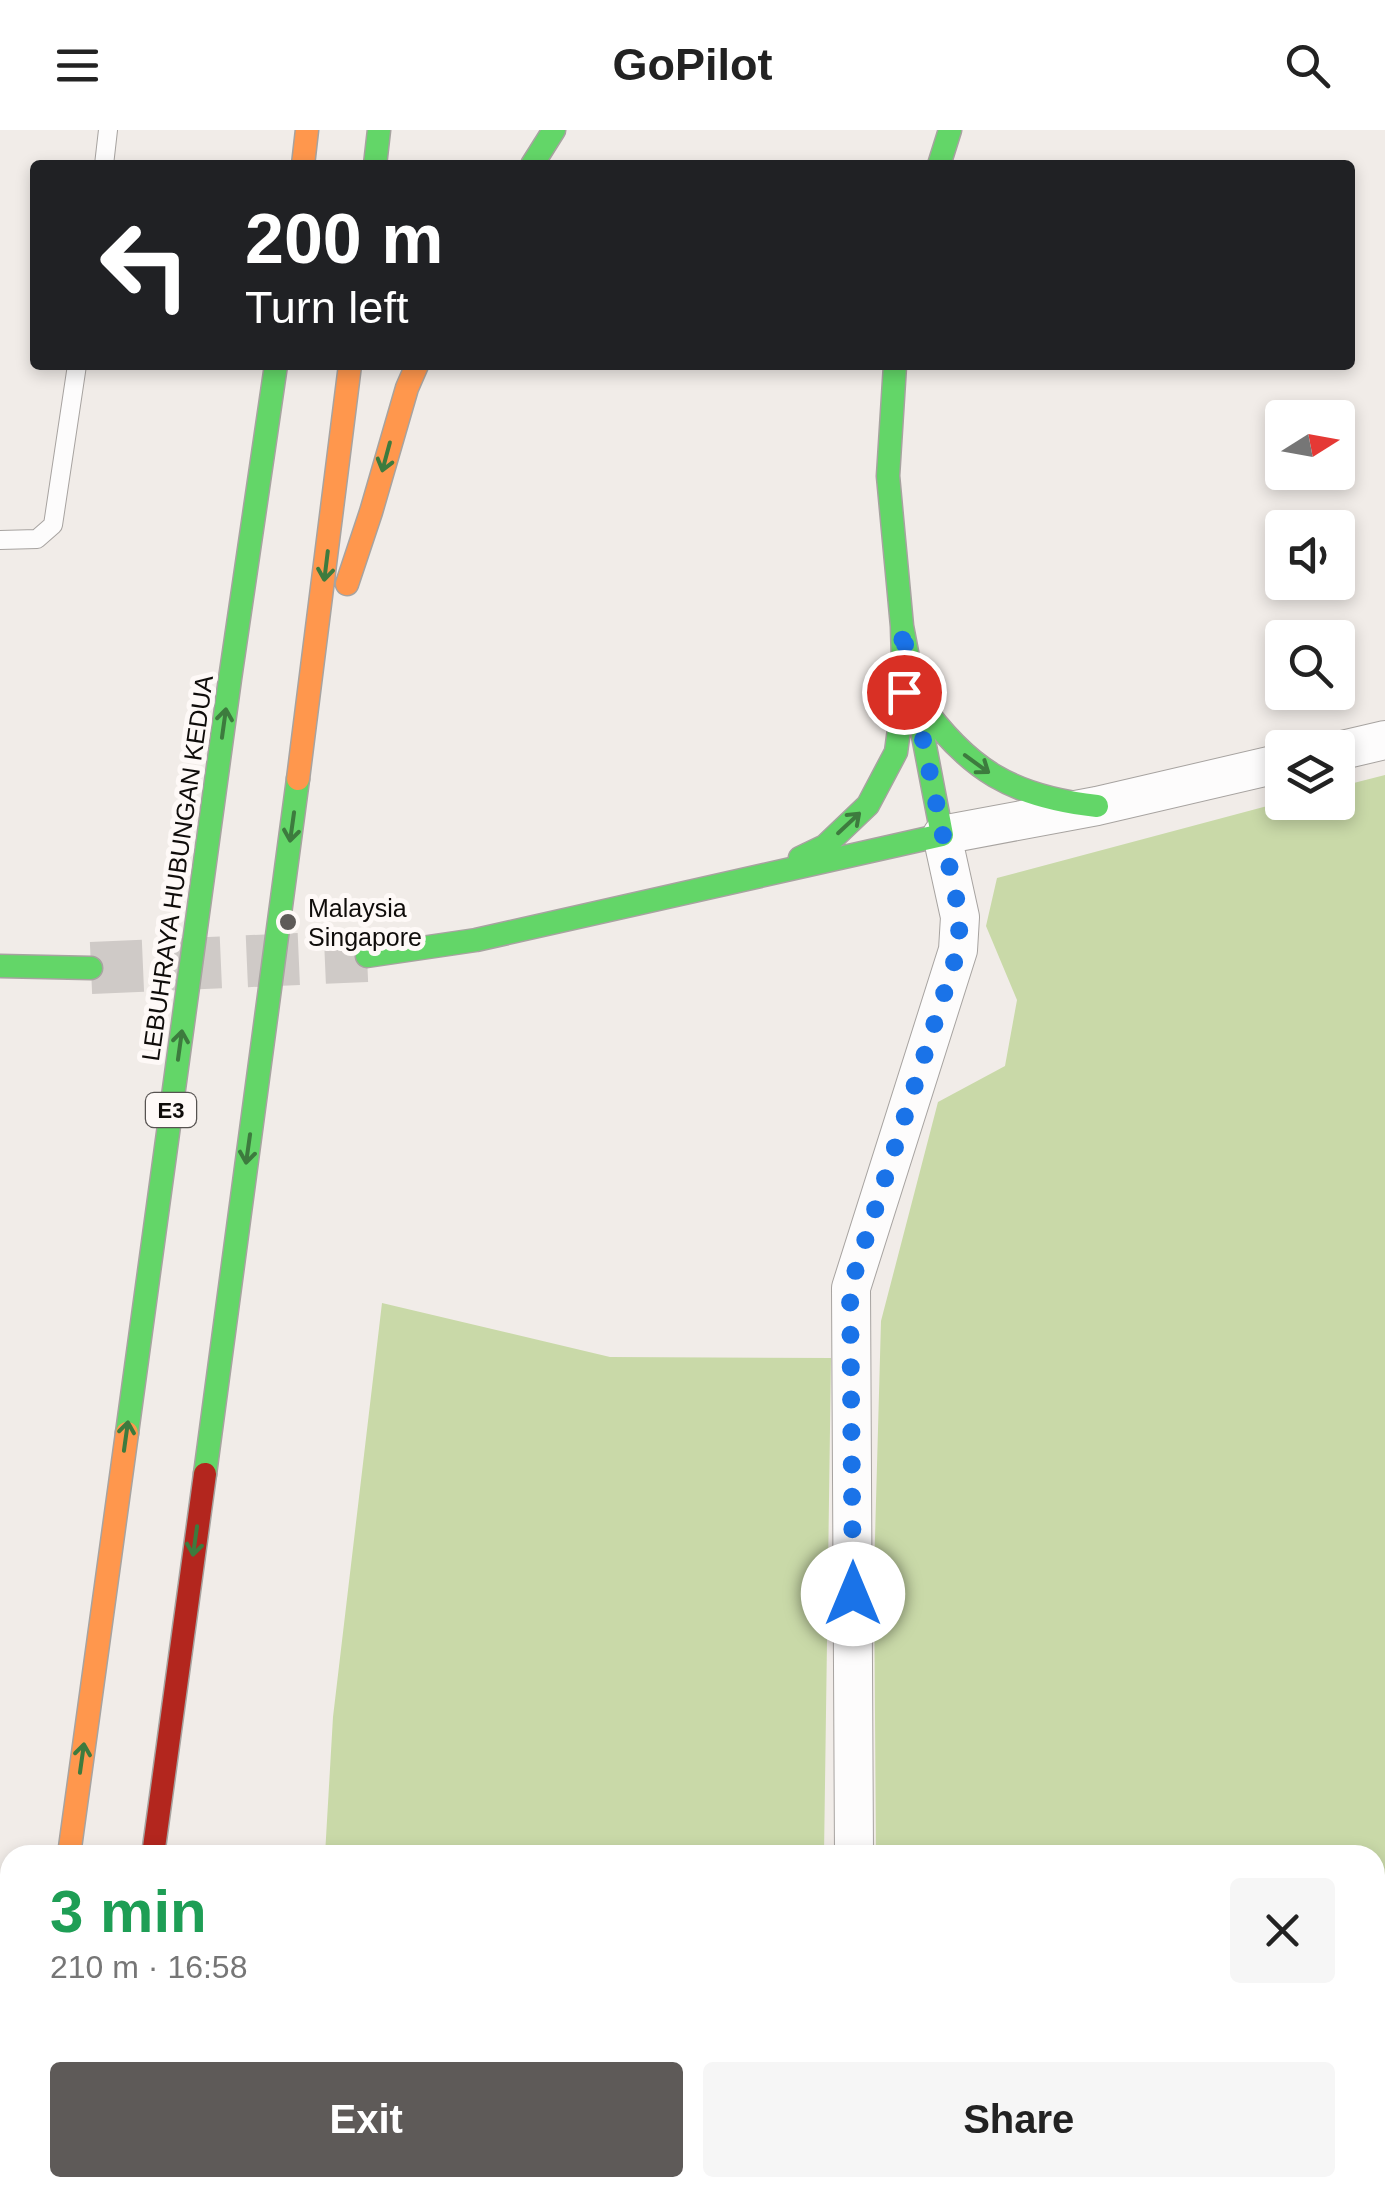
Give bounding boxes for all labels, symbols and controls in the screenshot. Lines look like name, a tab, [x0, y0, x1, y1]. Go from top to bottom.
icon: menu	[50, 38, 105, 93]
icon: search	[1280, 38, 1335, 93]
text: GoPilot	[613, 39, 772, 90]
icon: left	[80, 200, 210, 330]
text: 200 m	[245, 200, 443, 278]
text: Turn left	[245, 282, 408, 333]
north arrow	[1265, 400, 1355, 490]
map controls	[1265, 400, 1355, 820]
one-way arrow	[376, 441, 394, 472]
button: sound	[1265, 510, 1355, 600]
one-way arrow	[316, 549, 334, 582]
button: search	[1265, 620, 1355, 710]
pin	[862, 650, 947, 735]
icon: arrive	[877, 665, 932, 720]
street label: LEBUHRAYA HUBUNGAN KEDUA	[136, 673, 218, 1063]
one-way arrow	[216, 707, 234, 740]
button: layers	[1265, 730, 1355, 820]
one-way arrow	[963, 753, 990, 774]
one-way arrow	[283, 811, 301, 843]
one-way arrow	[836, 812, 861, 835]
place label: Malaysia Singapore	[308, 894, 422, 951]
marker: Malaysia Singapore	[277, 911, 299, 933]
one-way arrow	[171, 1029, 190, 1062]
road number: E3	[146, 1093, 196, 1127]
one-way arrow	[239, 1133, 257, 1165]
one-way arrow	[118, 1421, 136, 1453]
one-way arrow	[186, 1524, 204, 1556]
position arrow	[801, 1542, 905, 1646]
one-way arrow	[73, 1743, 92, 1775]
text: 3 min	[50, 1878, 207, 1945]
button: close	[1230, 1878, 1335, 1983]
text: 210 m · 16:58	[50, 1949, 247, 1985]
button: Exit	[50, 2062, 683, 2177]
button: Share	[703, 2062, 1335, 2177]

